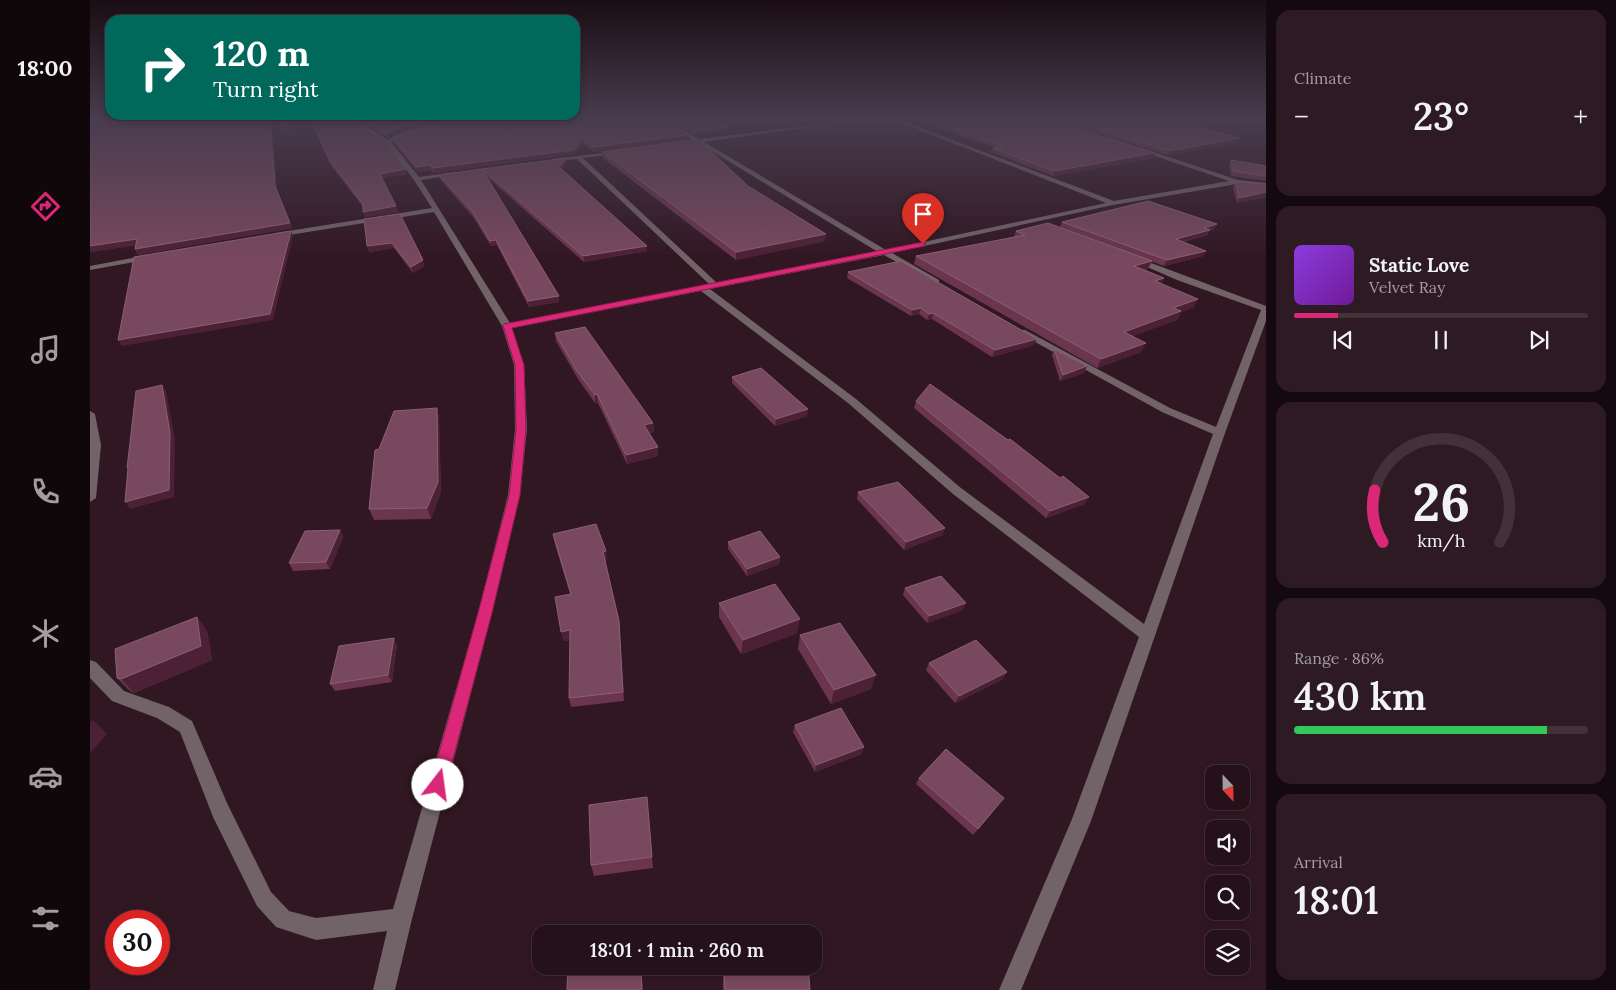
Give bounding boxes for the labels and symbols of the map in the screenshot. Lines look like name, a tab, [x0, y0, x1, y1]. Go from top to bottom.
pin	[902, 193, 944, 244]
position arrow	[411, 758, 463, 810]
north arrow	[1205, 765, 1250, 810]
speed limit sign: 30	[105, 910, 170, 975]

